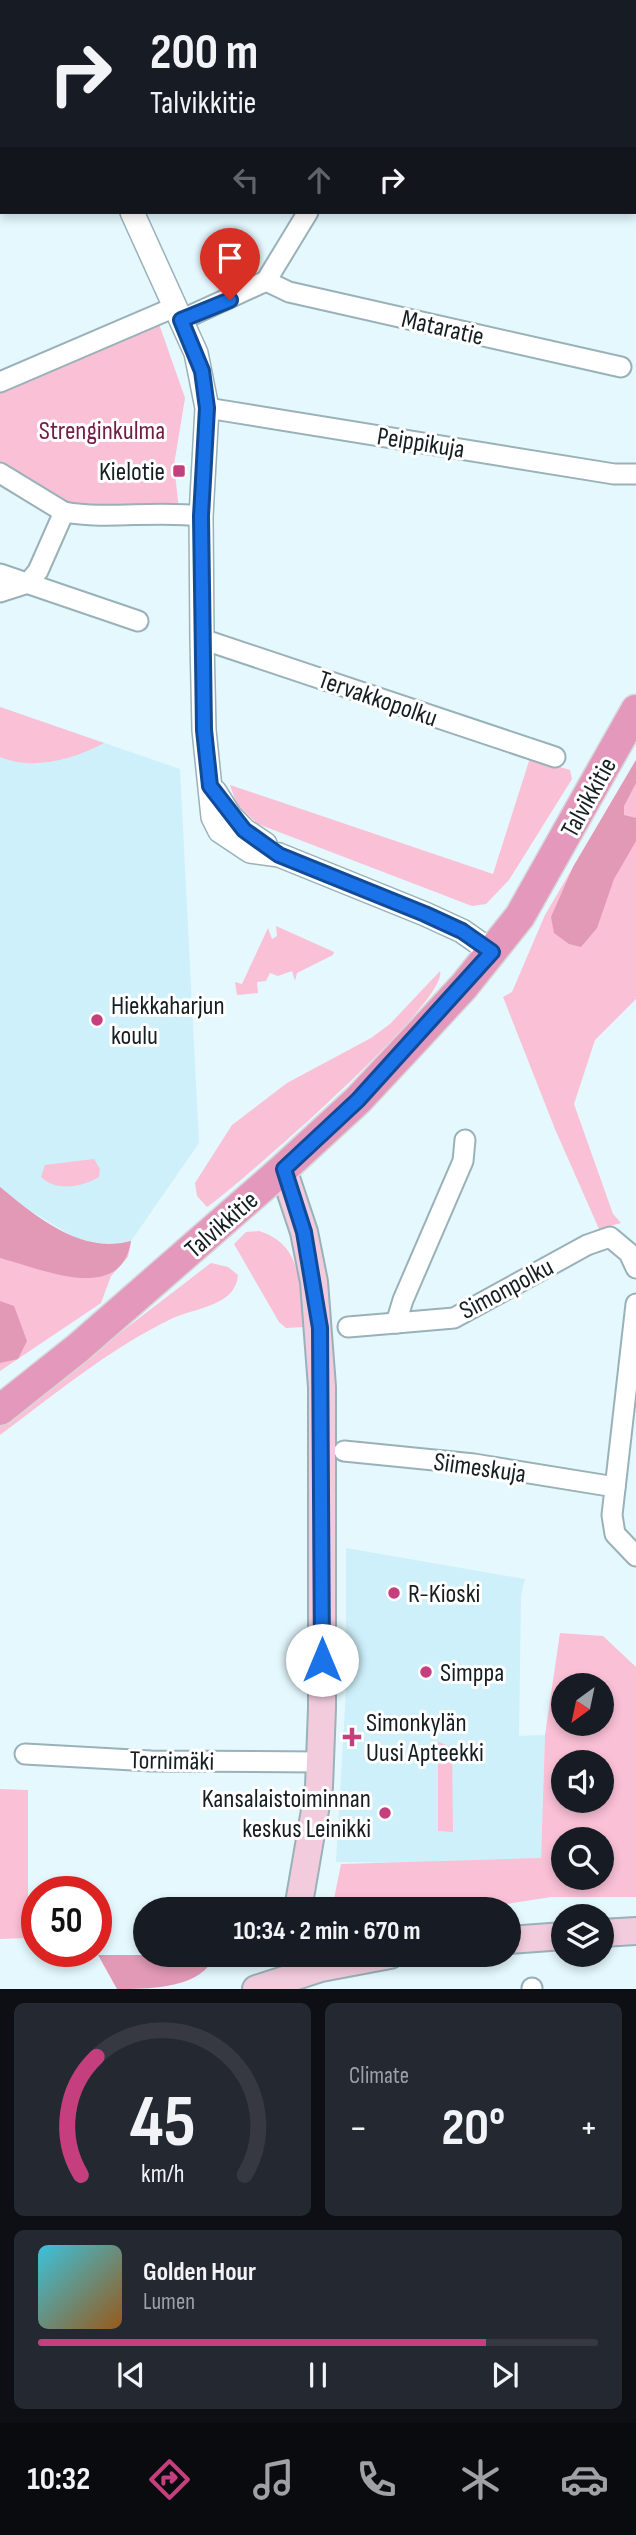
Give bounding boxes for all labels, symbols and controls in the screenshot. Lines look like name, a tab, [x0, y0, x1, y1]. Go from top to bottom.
text: 200 m	[150, 24, 258, 83]
icon: right	[35, 28, 126, 119]
text: Talvikkitie	[150, 84, 256, 123]
icon: left	[227, 161, 265, 199]
icon: ahead	[300, 161, 338, 199]
icon: right	[373, 161, 411, 199]
pin	[200, 228, 260, 300]
icon: arrive	[211, 239, 249, 277]
street label: Mataratie	[398, 304, 487, 353]
park label: Strenginkulma	[39, 416, 165, 447]
street label: Peippikuja	[375, 421, 467, 466]
place label: Kielotie	[99, 457, 165, 488]
marker: Kielotie	[171, 463, 187, 479]
street label: Tervakkopolku	[314, 665, 441, 734]
street label: Talvikkitie	[555, 752, 624, 843]
place label: Hiekkaharjun koulu	[111, 991, 225, 1052]
marker: Hiekkaharjun koulu	[89, 1012, 105, 1028]
street label: Talvikkitie	[179, 1185, 265, 1265]
street label: Simonpolku	[455, 1252, 559, 1327]
street label: Siimeskuja	[432, 1447, 528, 1490]
place label: R-Kioski	[408, 1579, 480, 1610]
marker: R-Kioski	[386, 1585, 402, 1601]
position arrow	[285, 1623, 359, 1697]
place label: Simppa	[440, 1658, 504, 1689]
marker: Simppa	[418, 1664, 434, 1680]
north arrow	[551, 1673, 614, 1736]
map controls	[551, 1673, 614, 1967]
place label: Simonkylän Uusi Apteekki	[366, 1708, 484, 1769]
marker: Simonkylän Uusi Apteekki	[344, 1729, 360, 1745]
street label: Tornimäki	[129, 1745, 215, 1778]
button: sound	[551, 1750, 614, 1813]
place label: Kansalaistoiminnan keskus Leinikki	[202, 1784, 371, 1845]
marker: Kansalaistoiminnan keskus Leinikki	[377, 1805, 393, 1821]
button: search	[551, 1827, 614, 1890]
speed limit sign: 50	[21, 1876, 112, 1967]
button: layers	[551, 1904, 614, 1967]
text: 10:34 · 2 min · 670 m	[233, 1916, 421, 1947]
text: Climate	[349, 2062, 409, 2090]
text: 45	[130, 2080, 195, 2168]
text: 20°	[442, 2097, 505, 2160]
text: −	[349, 2106, 368, 2151]
text: +	[579, 2106, 598, 2151]
text: km/h	[141, 2159, 184, 2190]
text: Golden Hour	[143, 2257, 256, 2288]
text: Lumen	[143, 2288, 195, 2316]
icon: previous	[112, 2356, 150, 2394]
icon: pause	[299, 2356, 337, 2394]
icon: next	[486, 2356, 524, 2394]
icon: directions	[145, 2455, 194, 2504]
icon: music	[249, 2455, 298, 2504]
icon: phone	[352, 2455, 401, 2504]
icon: climate	[456, 2455, 505, 2504]
icon: car	[560, 2455, 609, 2504]
text: 10:32	[27, 2460, 90, 2499]

